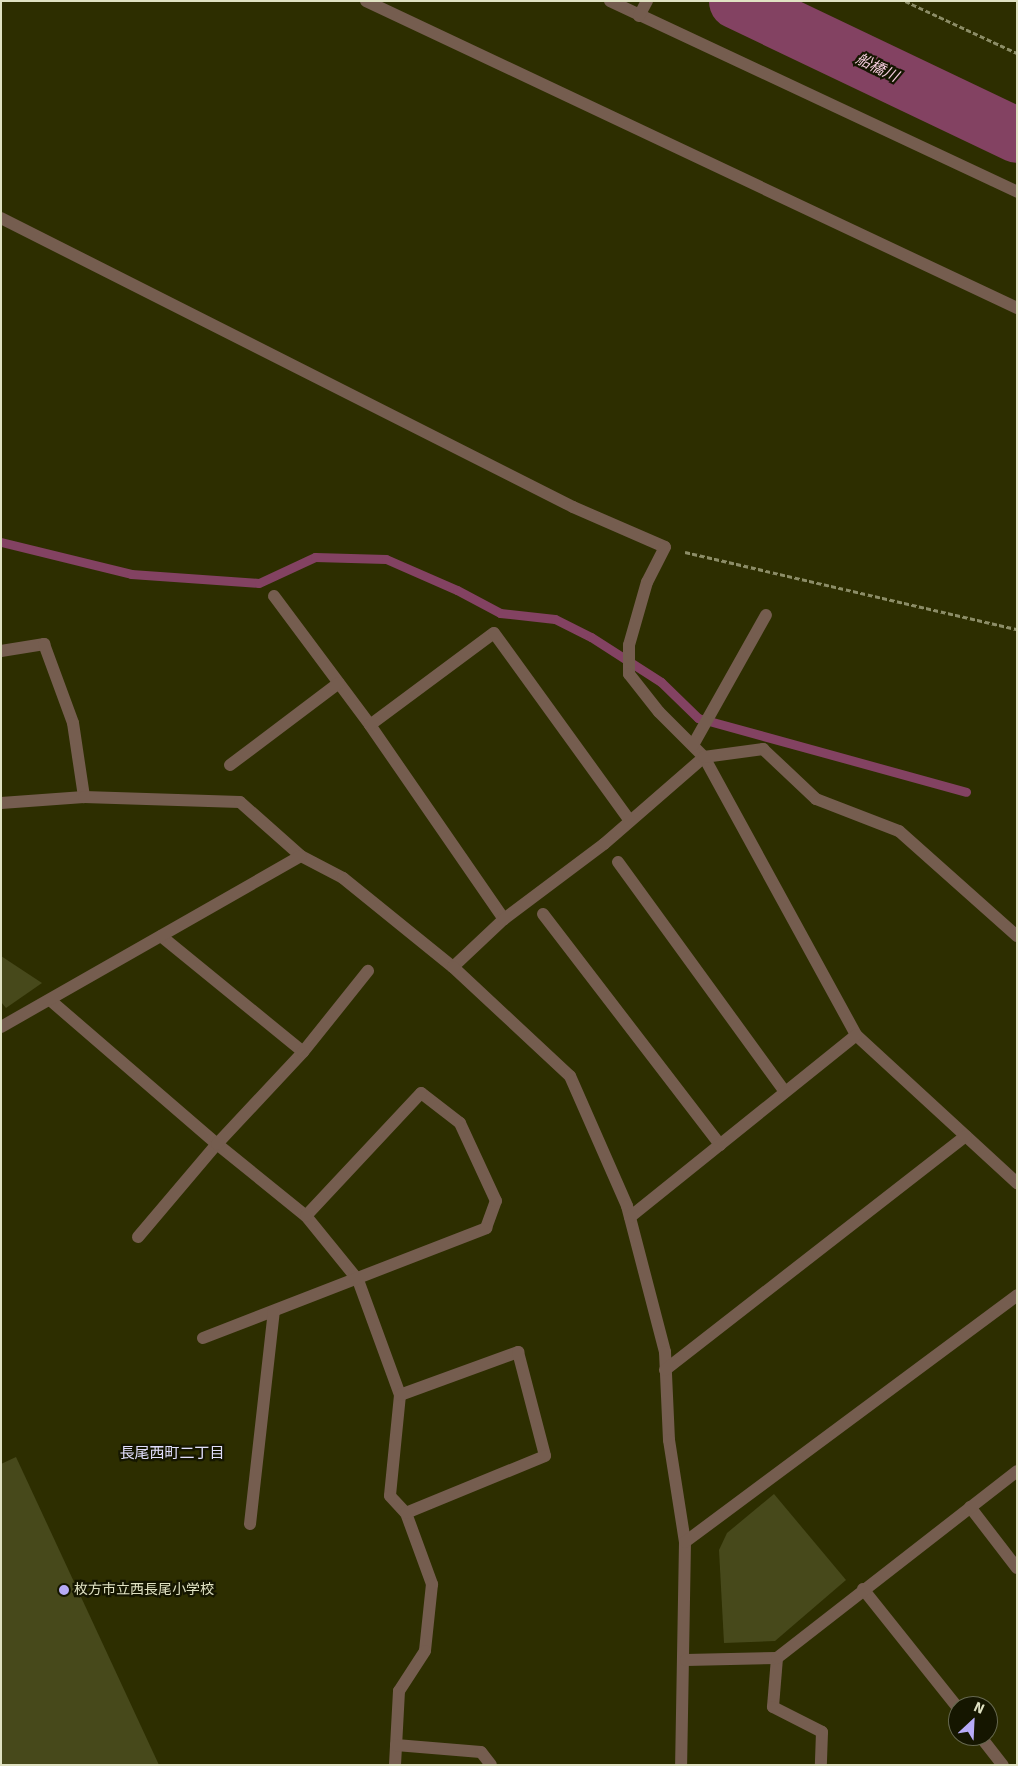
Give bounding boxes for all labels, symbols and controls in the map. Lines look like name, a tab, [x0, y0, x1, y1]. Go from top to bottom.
water label: 船橋川	[853, 50, 901, 86]
district label: 長尾西町二丁目	[120, 1445, 224, 1463]
place label: 枚方市立西長尾小学校	[74, 1582, 214, 1598]
marker: 枚方市立西長尾小学校	[58, 1584, 70, 1596]
north arrow	[948, 1696, 998, 1746]
text: N	[971, 1698, 987, 1718]

